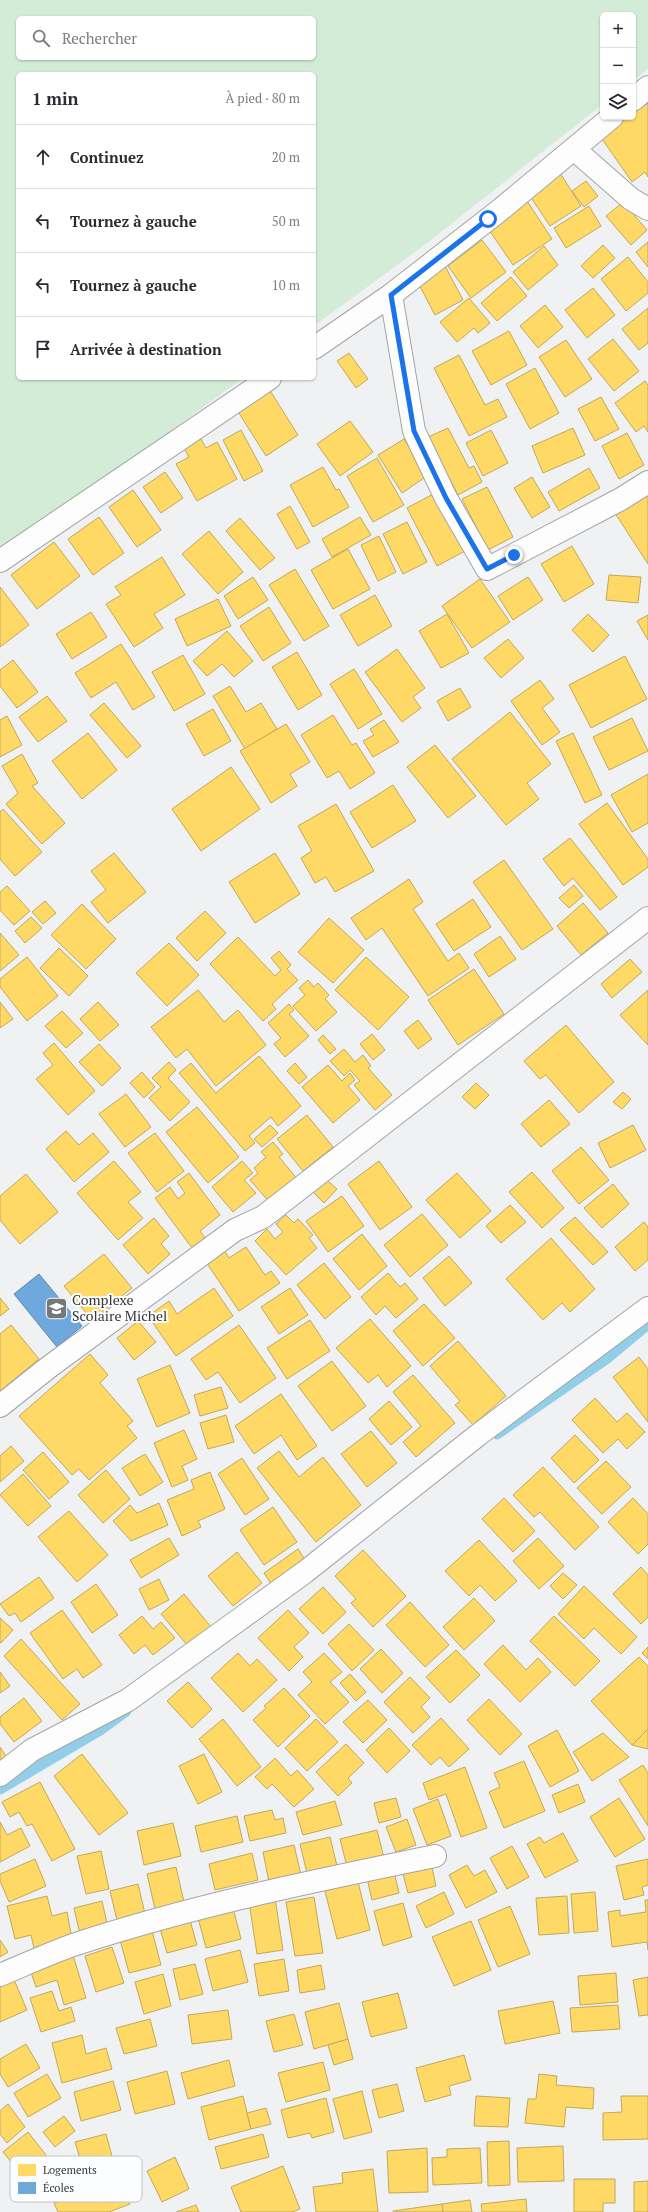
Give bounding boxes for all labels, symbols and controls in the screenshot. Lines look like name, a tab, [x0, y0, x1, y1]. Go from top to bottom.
map controls	[600, 12, 636, 120]
button: +	[600, 12, 636, 48]
search box	[16, 16, 316, 60]
icon: search	[30, 27, 52, 49]
text: Rechercher	[62, 28, 137, 48]
button: −	[600, 48, 636, 84]
button: layers	[600, 84, 636, 120]
text: 1 min	[32, 87, 79, 110]
text: À pied · 80 m	[226, 89, 300, 107]
icon: ahead	[32, 146, 54, 168]
text: Continuez	[70, 147, 144, 167]
text: 20 m	[272, 148, 300, 166]
icon: left	[32, 210, 54, 232]
route start	[479, 210, 497, 228]
text: Tournez à gauche	[70, 211, 197, 231]
text: 50 m	[272, 212, 300, 230]
icon: left	[32, 274, 54, 296]
text: Tournez à gauche	[70, 275, 197, 295]
text: 10 m	[272, 276, 300, 294]
icon: arrive	[32, 338, 54, 360]
text: Arrivée à destination	[70, 339, 222, 359]
route end	[505, 546, 523, 564]
place label: Complexe Scolaire Michel	[72, 1290, 167, 1325]
school or university icon: Complexe Scolaire Michel	[43, 1295, 69, 1321]
legend	[10, 2156, 142, 2202]
text: Logements	[43, 2163, 97, 2177]
text: Écoles	[43, 2181, 74, 2195]

